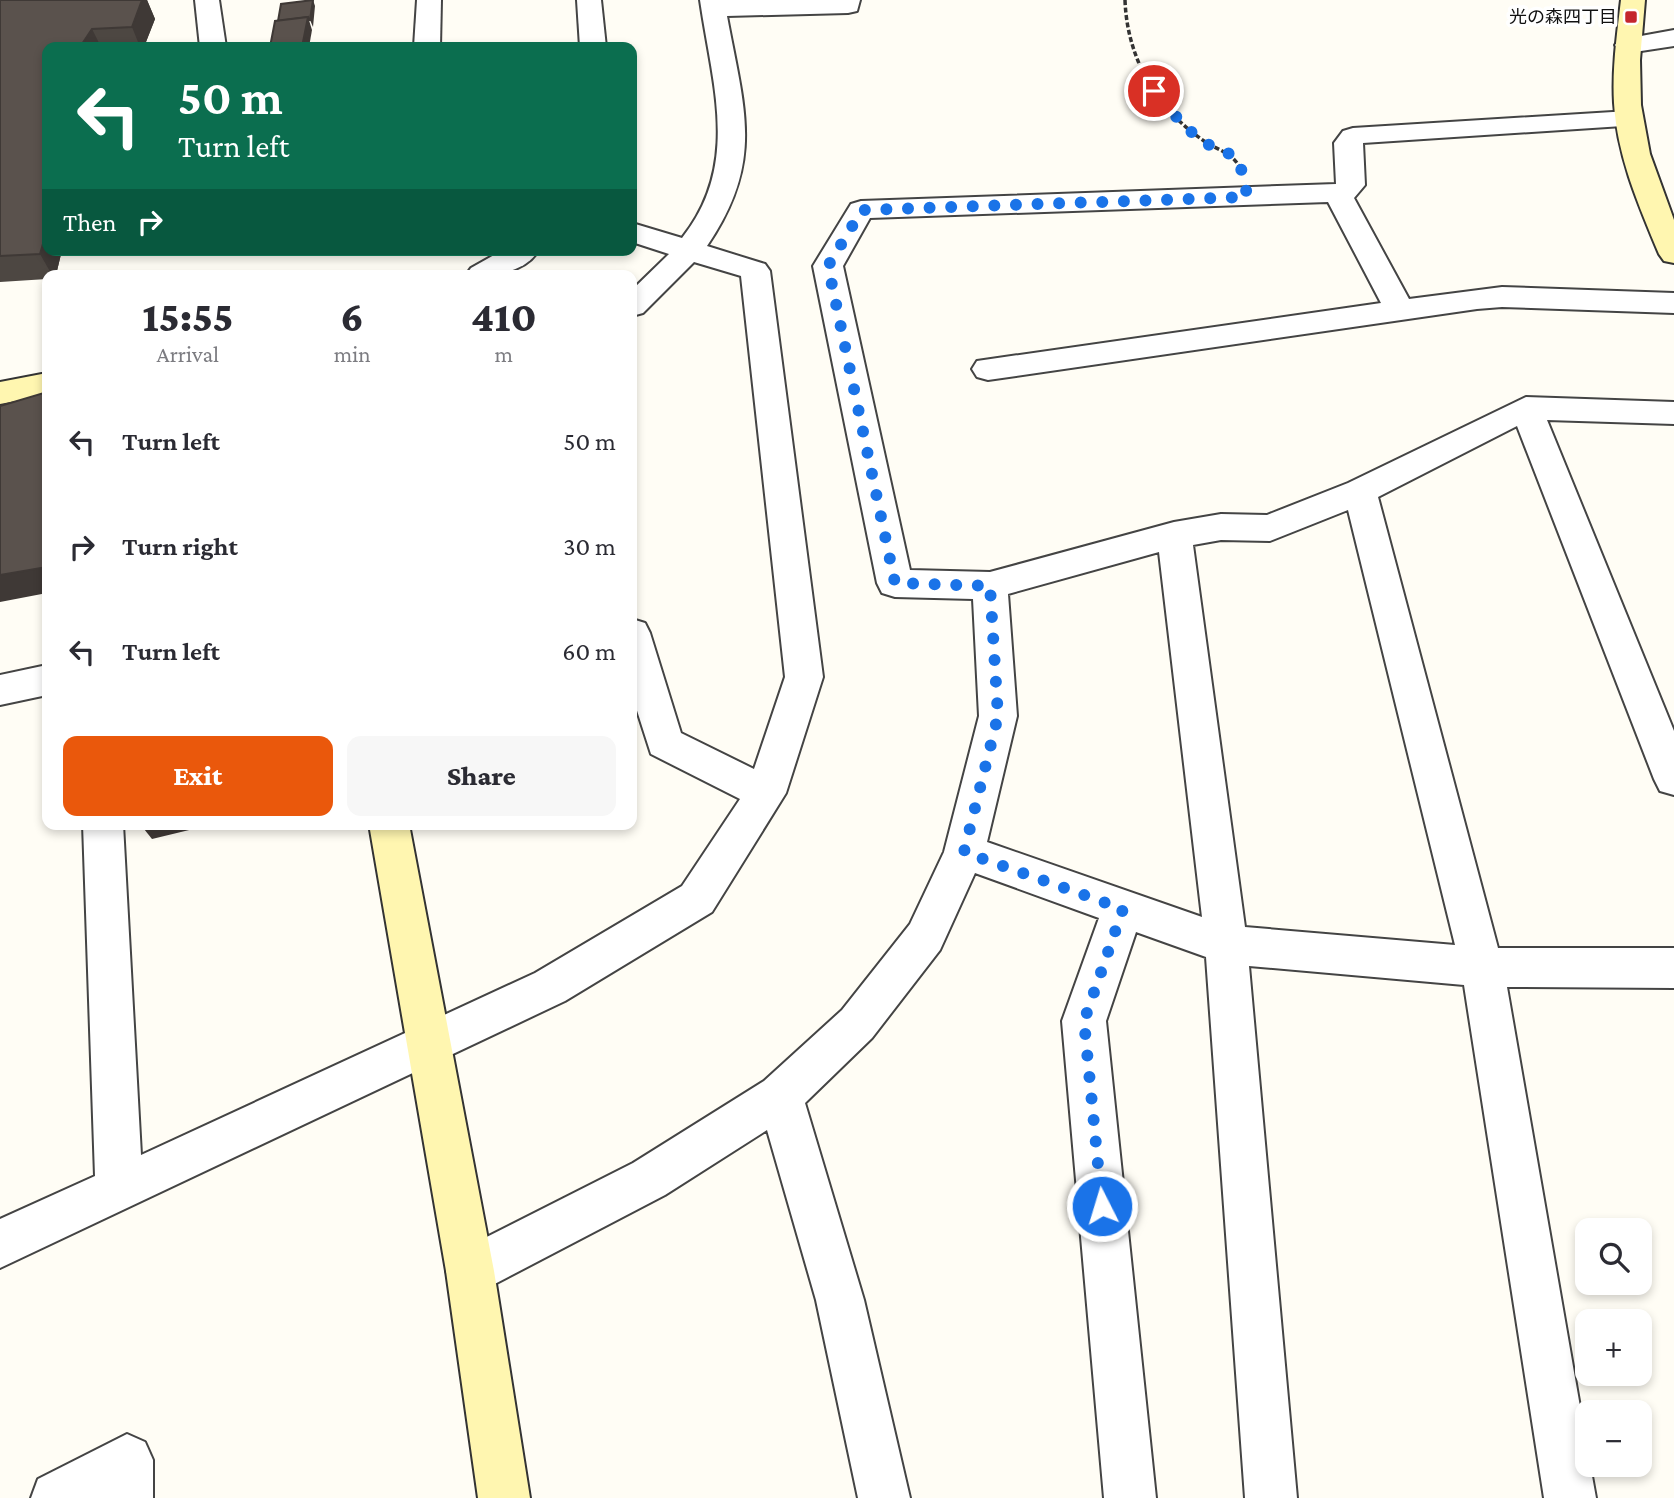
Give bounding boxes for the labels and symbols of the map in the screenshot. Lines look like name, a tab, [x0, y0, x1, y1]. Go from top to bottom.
place label: 光の森四丁目	[1509, 7, 1617, 27]
marker: 光の森四丁目	[1623, 9, 1639, 25]
pin	[1124, 61, 1184, 121]
position arrow	[1065, 1169, 1139, 1243]

